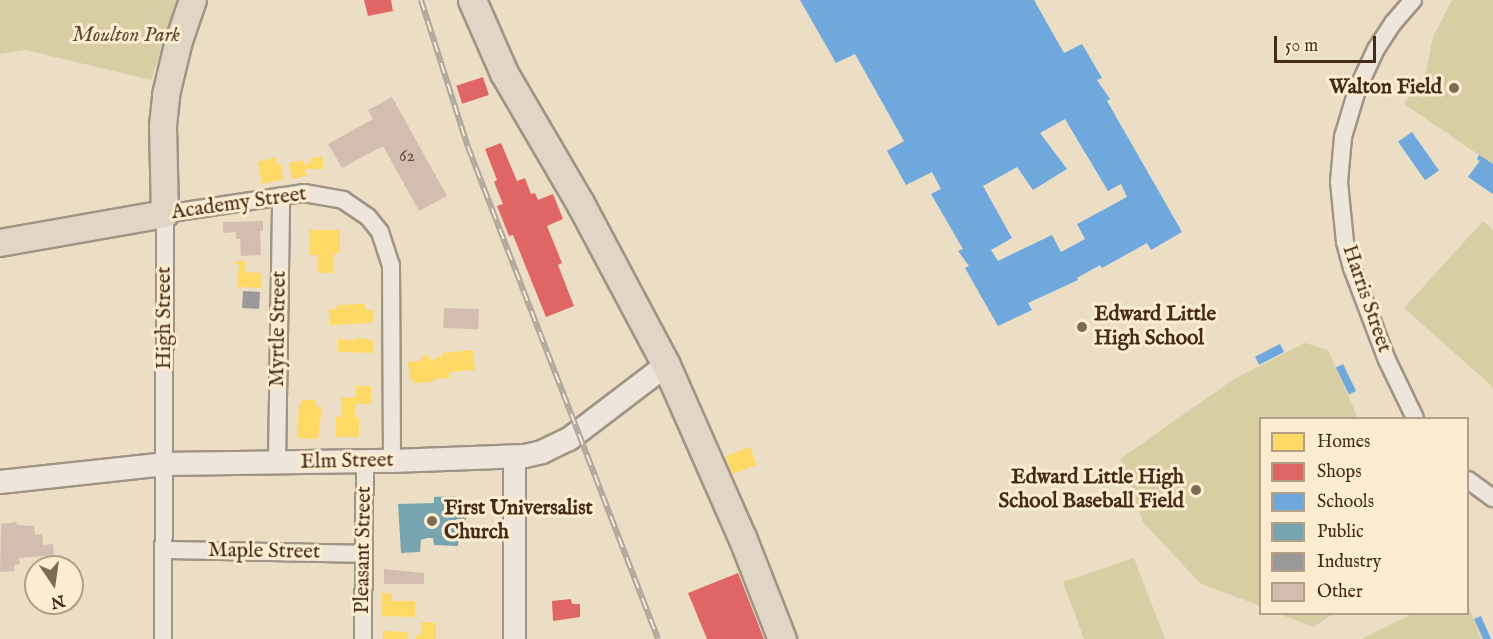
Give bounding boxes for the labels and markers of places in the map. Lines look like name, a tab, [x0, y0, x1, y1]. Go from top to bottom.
place label: Walton Field	[1329, 75, 1442, 101]
marker: Walton Field	[1447, 81, 1461, 95]
place label: Edward Little High School	[1094, 302, 1216, 352]
marker: Edward Little High School	[1075, 320, 1089, 334]
place label: Edward Little High School Baseball Field	[998, 465, 1184, 515]
marker: Edward Little High School Baseball Field	[1189, 483, 1203, 497]
place label: First Universalist Church	[444, 496, 593, 546]
marker: First Universalist Church	[425, 514, 439, 528]

